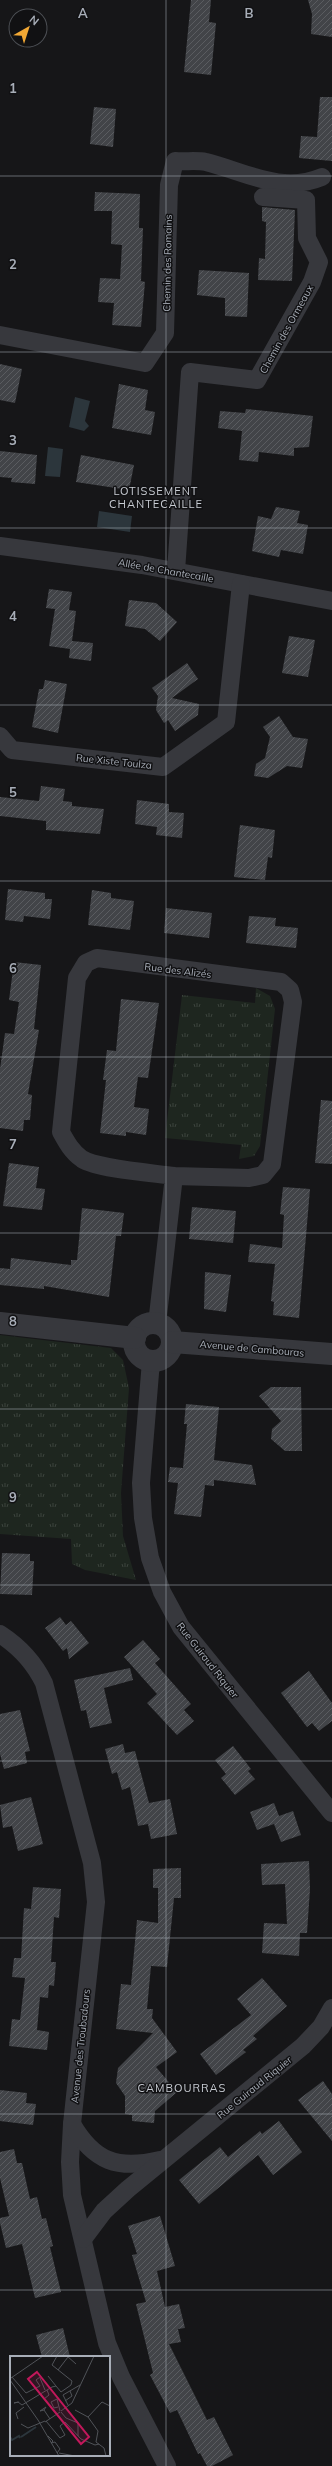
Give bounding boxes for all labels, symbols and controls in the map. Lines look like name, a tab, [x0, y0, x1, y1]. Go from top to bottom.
text: A	[78, 5, 88, 21]
text: B	[245, 5, 254, 21]
north arrow	[8, 8, 48, 48]
text: N	[27, 12, 42, 28]
text: 1	[9, 80, 17, 96]
street label: Chemin des Romains	[160, 214, 175, 312]
text: 2	[9, 256, 17, 272]
street label: Chemin des Ormeaux	[257, 282, 317, 376]
text: 3	[9, 432, 17, 448]
district label: LOTISSEMENT CHANTECAILLE	[109, 484, 203, 511]
street label: Allée de Chantecaille	[117, 556, 215, 585]
text: 4	[9, 608, 17, 624]
street label: Rue Xiste Toulza	[75, 751, 153, 772]
text: 5	[9, 784, 17, 800]
text: 6	[9, 960, 17, 976]
street label: Rue des Alizés	[144, 960, 212, 981]
text: 7	[9, 1136, 17, 1152]
text: 8	[9, 1313, 17, 1329]
street label: Avenue de Cambouras	[199, 1337, 305, 1360]
text: 9	[9, 1489, 17, 1505]
street label: Rue Guiraud Riquier	[174, 1620, 241, 1701]
street label: Avenue des Troubadours	[68, 1988, 93, 2104]
street label: Rue Guiraud Riquier	[214, 2053, 295, 2122]
district label: CAMBOURRAS	[138, 2081, 226, 2095]
inset map	[10, 2356, 110, 2456]

